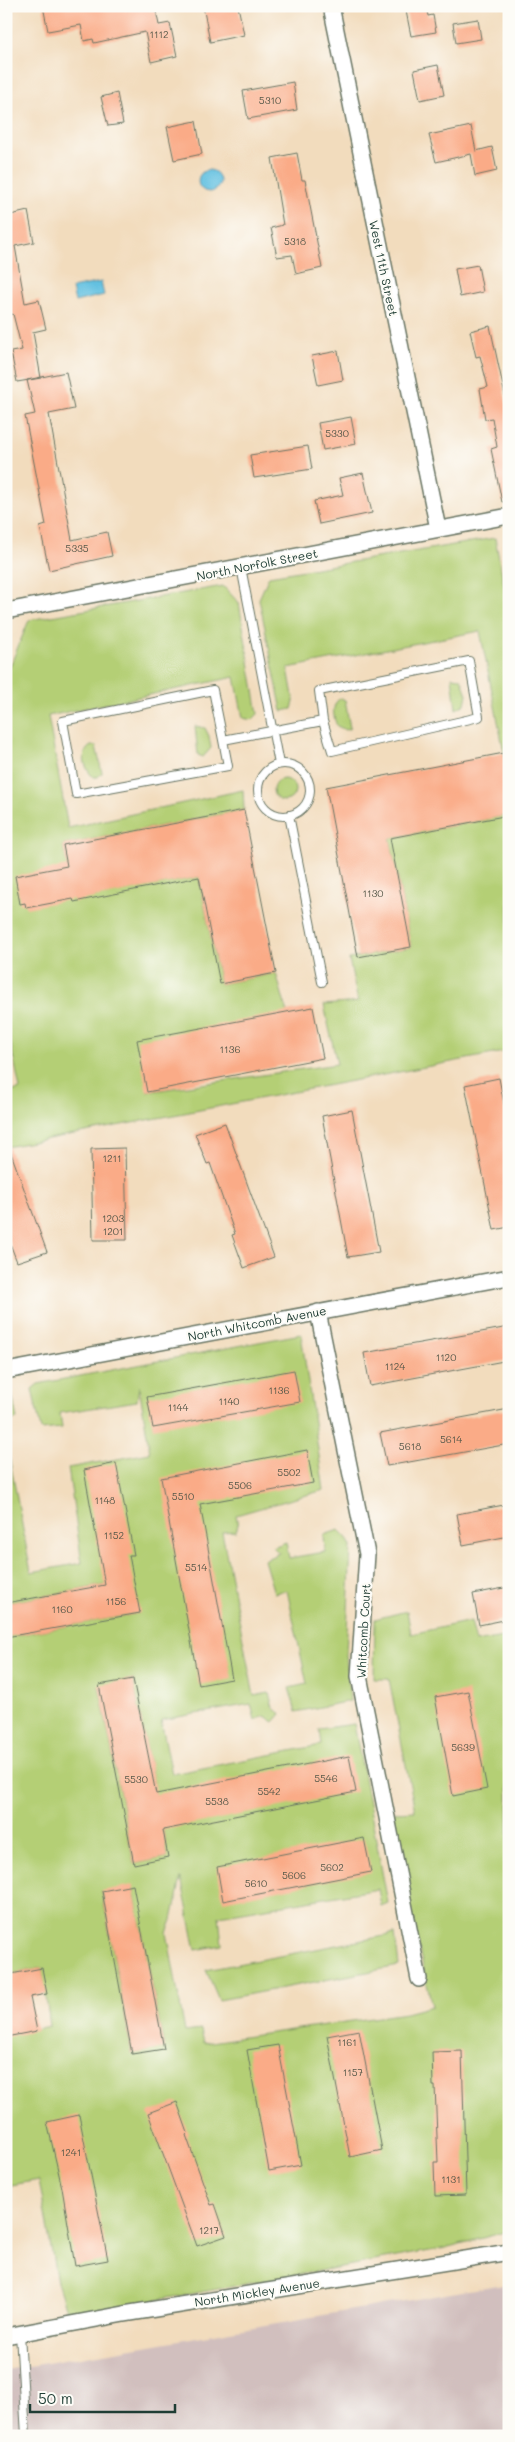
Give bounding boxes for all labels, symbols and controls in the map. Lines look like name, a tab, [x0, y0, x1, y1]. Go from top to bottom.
house number: 1112	[150, 27, 168, 41]
house number: 5310	[259, 93, 281, 107]
street label: West 11th Street	[366, 219, 402, 317]
house number: 5318	[284, 234, 306, 248]
house number: 5330	[325, 426, 349, 440]
house number: 5335	[65, 541, 89, 555]
street label: North Norfolk Street	[195, 544, 319, 584]
house number: 1130	[363, 886, 383, 900]
house number: 1136	[220, 1042, 240, 1056]
house number: 1211	[103, 1151, 121, 1165]
house number: 1203	[102, 1211, 124, 1225]
house number: 1201	[103, 1224, 123, 1238]
street label: North Whitcomb Avenue	[186, 1302, 328, 1344]
house number: 1120	[436, 1350, 456, 1364]
house number: 1124	[385, 1359, 405, 1373]
house number: 1136	[269, 1383, 289, 1397]
house number: 1140	[219, 1394, 239, 1408]
house number: 1144	[168, 1400, 188, 1414]
house number: 5614	[440, 1432, 462, 1446]
house number: 5618	[399, 1439, 421, 1453]
house number: 5502	[277, 1465, 301, 1479]
house number: 5506	[228, 1478, 252, 1492]
house number: 5510	[172, 1489, 194, 1503]
house number: 1148	[95, 1493, 115, 1507]
house number: 1152	[104, 1528, 124, 1542]
house number: 5514	[185, 1560, 207, 1574]
street label: Whitcomb Court	[353, 1583, 373, 1679]
house number: 1156	[106, 1594, 126, 1608]
house number: 1160	[51, 1602, 73, 1616]
house number: 5639	[451, 1740, 475, 1754]
house number: 5546	[314, 1771, 338, 1785]
house number: 5530	[124, 1772, 148, 1786]
house number: 5542	[257, 1784, 281, 1798]
house number: 5538	[205, 1794, 229, 1808]
house number: 5602	[320, 1860, 344, 1874]
house number: 5606	[282, 1868, 306, 1882]
house number: 5610	[245, 1876, 267, 1890]
house number: 1161	[337, 2035, 357, 2049]
house number: 1157	[343, 2065, 364, 2079]
house number: 1241	[61, 2145, 81, 2159]
house number: 1131	[441, 2172, 461, 2186]
house number: 1217	[199, 2223, 219, 2237]
street label: North Mickley Avenue	[193, 2274, 321, 2310]
scale bar	[30, 2382, 175, 2414]
text: 50 m	[38, 2388, 73, 2408]

